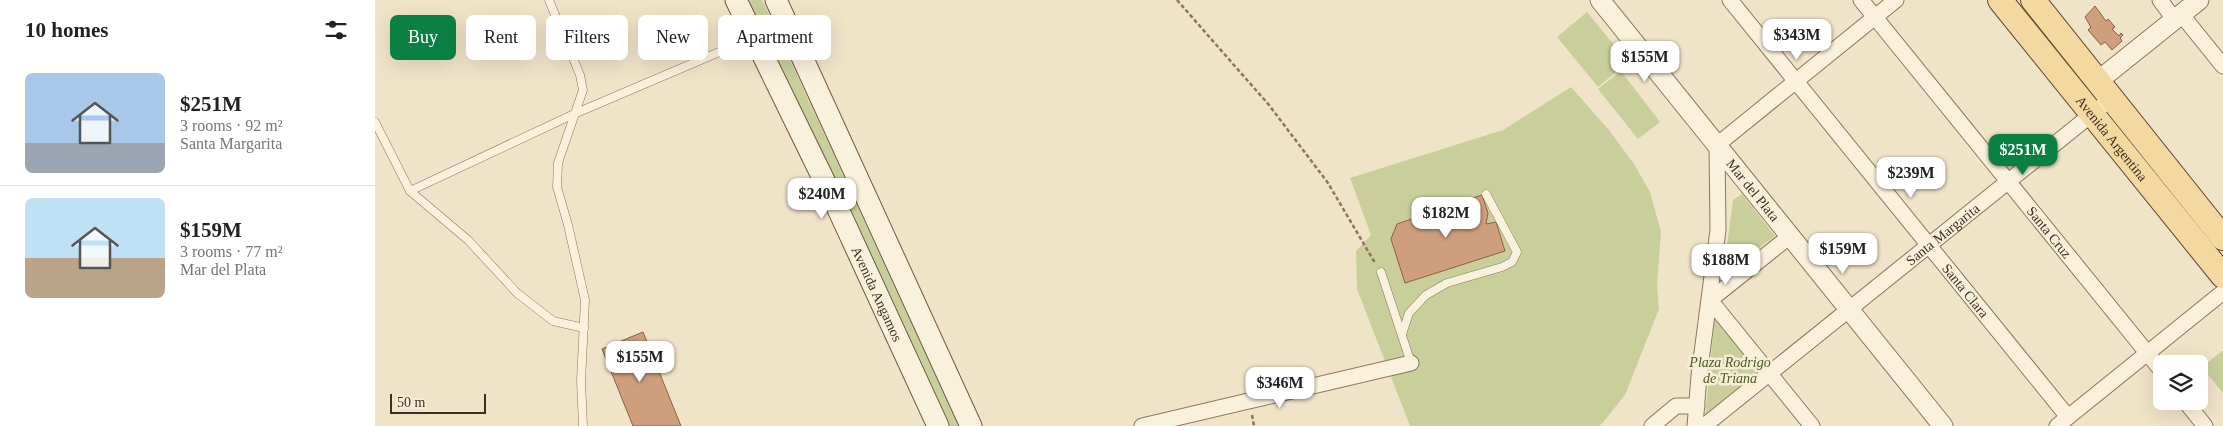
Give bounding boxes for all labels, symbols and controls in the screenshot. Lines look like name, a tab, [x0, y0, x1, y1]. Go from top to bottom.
chip: Buy	[390, 15, 456, 60]
chip: Rent	[466, 15, 536, 60]
chip: Filters	[546, 15, 628, 60]
chip: New	[638, 15, 708, 60]
chip: Apartment	[718, 15, 831, 60]
icon: filters	[322, 16, 350, 44]
text: 10 homes	[25, 18, 108, 42]
pin: $343M	[1762, 18, 1832, 61]
text: $343M	[1773, 26, 1821, 43]
pin: $155M	[1610, 41, 1680, 83]
text: $155M	[1621, 48, 1669, 65]
text: $251M	[180, 92, 242, 116]
icon: home	[65, 93, 125, 153]
street label: Avenida Argentina	[2073, 93, 2151, 185]
text: 3 rooms · 92 m²	[180, 117, 283, 134]
pin: $251M	[1988, 134, 2058, 176]
text: Santa Margarita	[180, 135, 282, 152]
text: $251M	[1999, 141, 2047, 158]
street label: Mar del Plata	[1723, 156, 1783, 225]
pin: $239M	[1876, 156, 1946, 199]
text: $239M	[1887, 164, 1935, 181]
pin: $240M	[787, 178, 857, 220]
text: $240M	[798, 185, 846, 202]
pin: $182M	[1411, 196, 1481, 239]
street label: Santa Margarita	[1903, 200, 1983, 269]
text: $182M	[1422, 204, 1470, 221]
street label: Santa Cruz	[2024, 204, 2074, 261]
icon: home	[65, 218, 125, 278]
text: $159M	[180, 218, 242, 242]
pin: $159M	[1808, 232, 1878, 275]
text: $159M	[1819, 240, 1867, 257]
text: 3 rooms · 77 m²	[180, 243, 283, 260]
street label: Avenida Angamos	[848, 244, 905, 344]
pin: $188M	[1691, 244, 1761, 286]
text: $188M	[1702, 251, 1750, 268]
text: Mar del Plata	[180, 261, 266, 278]
street label: Santa Clara	[1939, 261, 1992, 321]
pin: $155M	[605, 340, 675, 383]
text: $155M	[616, 348, 664, 365]
park label: Plaza Rodrigo de Triana	[1688, 355, 1771, 386]
map controls	[2153, 355, 2208, 410]
button: layers	[2153, 355, 2208, 410]
pin: $346M	[1245, 366, 1315, 409]
text: $346M	[1256, 374, 1304, 391]
scale bar	[390, 391, 486, 414]
text: 50 m	[397, 395, 425, 410]

